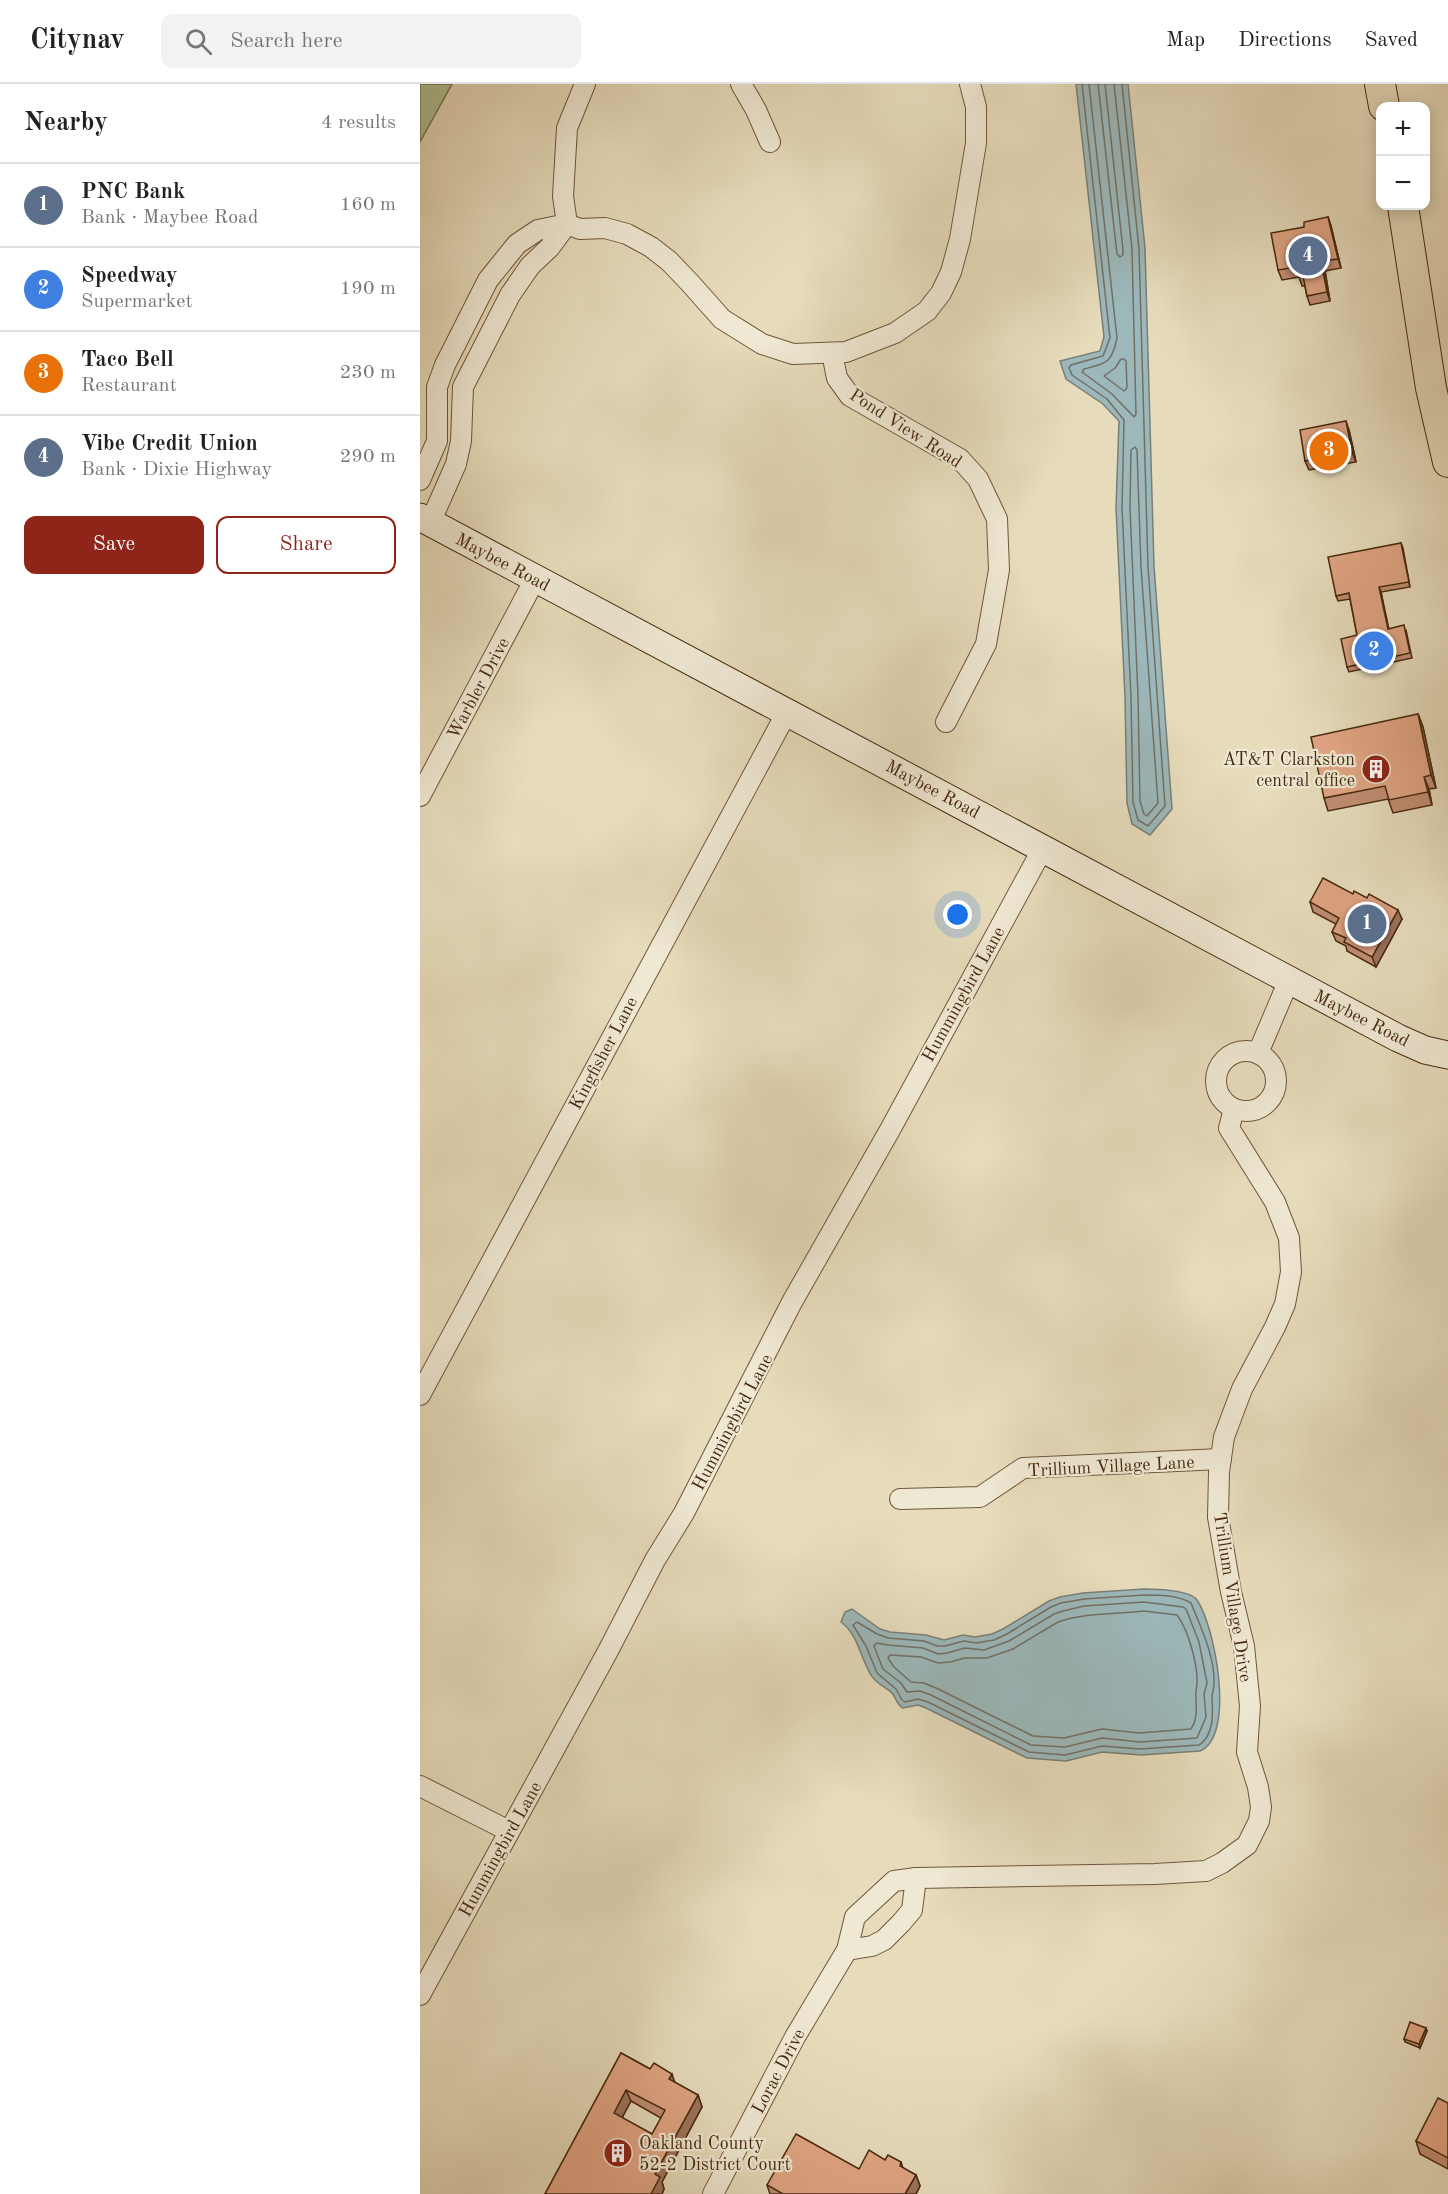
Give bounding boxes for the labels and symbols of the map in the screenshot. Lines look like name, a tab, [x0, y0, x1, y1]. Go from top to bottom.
pin: 4	[1288, 234, 1328, 279]
street label: Pond View Road	[846, 386, 965, 472]
pin: 3	[1310, 428, 1348, 473]
street label: Maybee Road	[452, 530, 553, 595]
pin: 2	[1354, 628, 1394, 674]
street label: Warbler Drive	[445, 635, 513, 742]
place label: AT&T Clarkston central office	[1223, 751, 1355, 790]
building icon: AT&T Clarkston central office	[1360, 753, 1392, 785]
street label: Maybee Road	[882, 757, 983, 822]
your location	[943, 900, 972, 929]
pin: 1	[1348, 902, 1386, 946]
street label: Hummingbird Lane	[919, 924, 1008, 1065]
street label: Maybee Road	[1311, 987, 1412, 1051]
street label: Kingfisher Lane	[567, 994, 641, 1113]
street label: Hummingbird Lane	[689, 1351, 776, 1494]
street label: Trillium Village Lane	[1027, 1454, 1195, 1480]
street label: Trillium Village Drive	[1210, 1511, 1254, 1683]
street label: Hummingbird Lane	[456, 1779, 545, 1920]
street label: Lorac Drive	[749, 2026, 809, 2117]
place label: Oakland County 52-2 District Court	[639, 2135, 791, 2174]
building icon: Oakland County 52-2 District Court	[602, 2137, 634, 2169]

